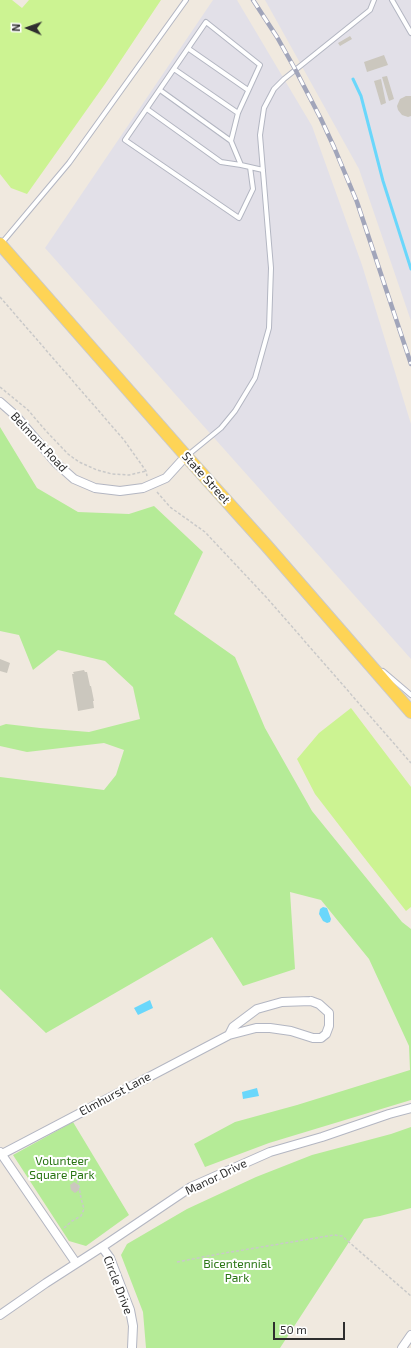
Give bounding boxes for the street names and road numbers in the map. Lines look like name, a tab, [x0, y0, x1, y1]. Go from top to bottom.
street label: Belmont Road	[8, 409, 70, 475]
street label: State Street	[179, 449, 233, 507]
street label: Elmhurst Lane	[77, 1069, 153, 1119]
street label: Manor Drive	[183, 1156, 249, 1198]
street label: Circle Drive	[100, 1254, 136, 1316]

